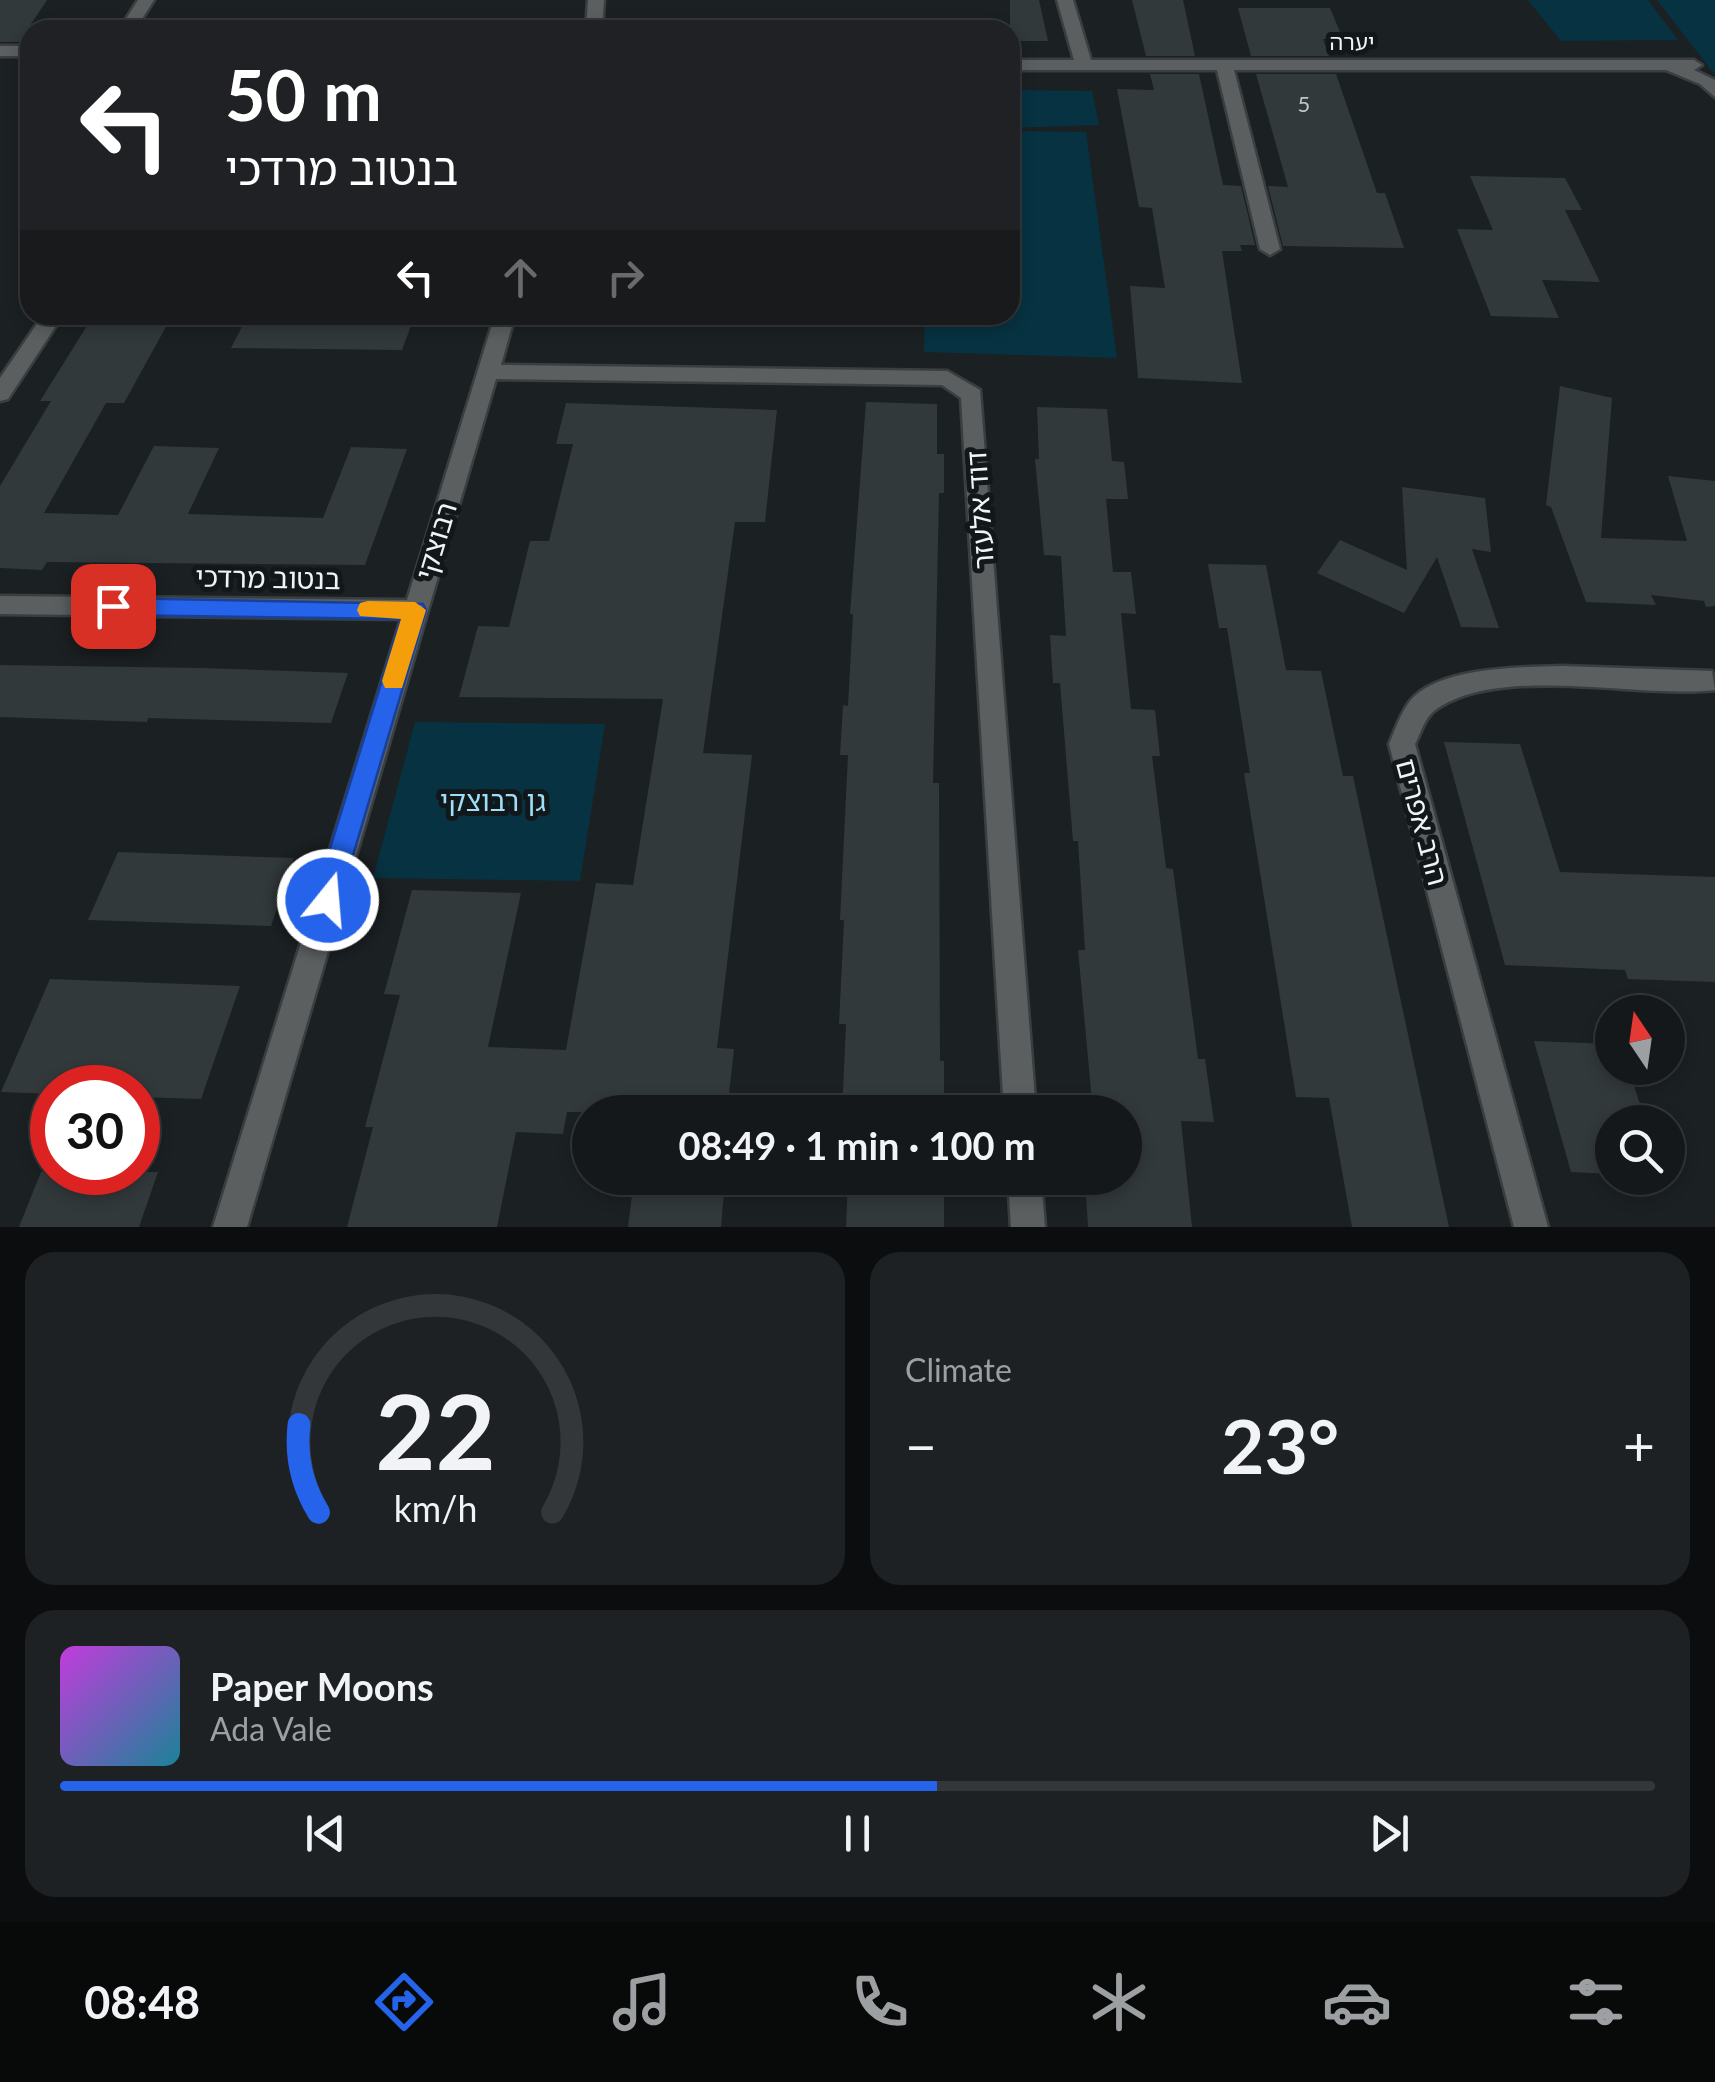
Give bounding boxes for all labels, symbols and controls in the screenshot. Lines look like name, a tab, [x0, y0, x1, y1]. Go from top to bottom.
street label: יערה	[1330, 28, 1374, 55]
text: 50 m	[225, 52, 382, 136]
icon: left	[60, 60, 190, 190]
house number: 5	[1298, 90, 1310, 117]
text: בנטוב מרדכי	[225, 141, 459, 195]
icon: left	[388, 250, 443, 305]
icon: ahead	[493, 250, 548, 305]
icon: right	[598, 250, 653, 305]
street label: דוד אלעזר	[958, 450, 1000, 570]
street label: רבוצקי	[407, 498, 463, 584]
street label: בנטוב מרדכי	[195, 559, 341, 595]
pin	[71, 564, 156, 649]
icon: arrive	[86, 579, 141, 634]
street label: הרב אפרים	[1390, 755, 1456, 889]
park label: גן רבוצקי	[440, 783, 546, 817]
position arrow	[276, 848, 380, 952]
north arrow	[1595, 995, 1685, 1085]
map controls	[1595, 995, 1685, 1195]
speed limit sign: 30	[30, 1065, 160, 1195]
button: search	[1595, 1105, 1685, 1195]
text: 08:49 · 1 min · 100 m	[678, 1122, 1036, 1168]
text: Climate	[905, 1350, 1012, 1389]
text: 22	[375, 1367, 495, 1492]
text: 23°	[1221, 1400, 1339, 1490]
text: −	[905, 1412, 937, 1478]
text: +	[1623, 1412, 1655, 1478]
text: km/h	[393, 1487, 477, 1530]
text: Paper Moons	[210, 1663, 434, 1709]
text: Ada Vale	[210, 1709, 332, 1748]
icon: previous	[298, 1806, 353, 1861]
icon: pause	[830, 1806, 885, 1861]
icon: next	[1362, 1806, 1417, 1861]
icon: directions	[369, 1967, 439, 2037]
icon: music	[607, 1967, 677, 2037]
icon: phone	[845, 1967, 915, 2037]
icon: climate	[1084, 1967, 1154, 2037]
icon: car	[1322, 1967, 1392, 2037]
icon: filters	[1561, 1967, 1631, 2037]
text: 08:48	[84, 1975, 200, 2029]

